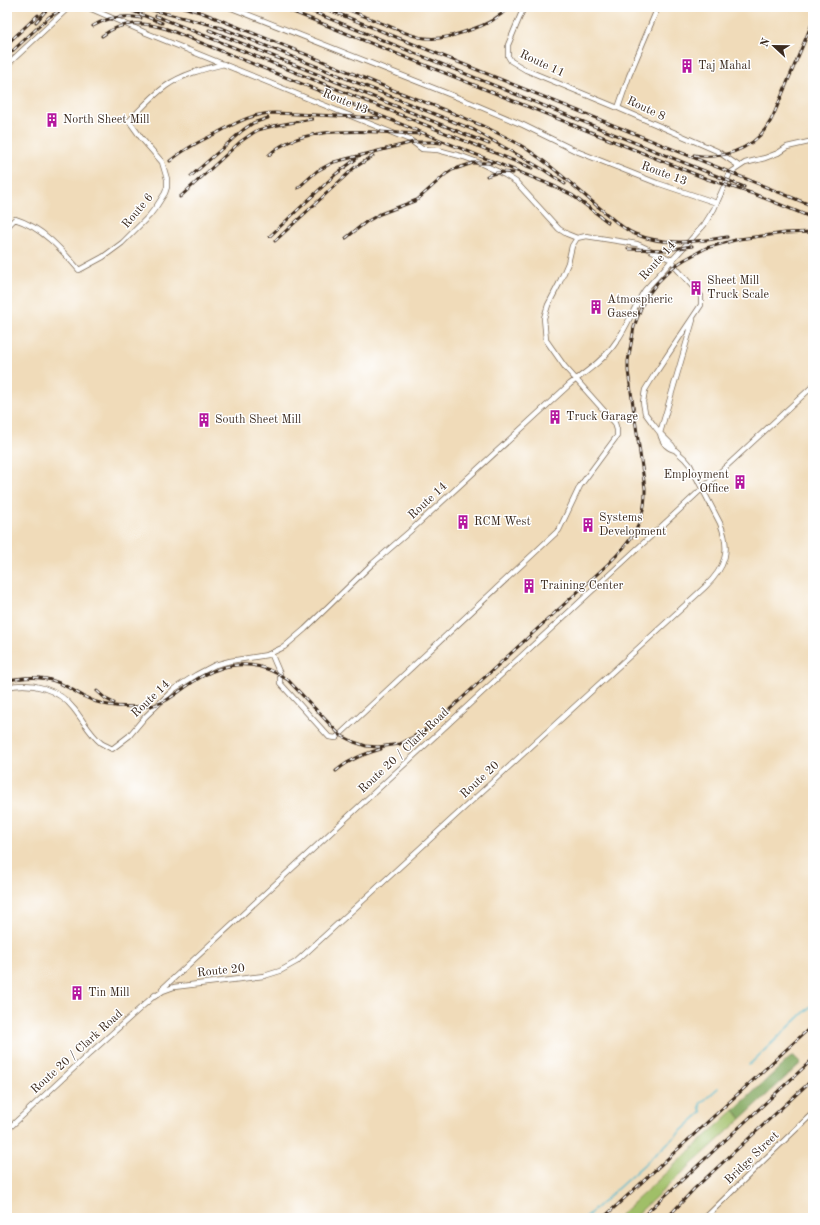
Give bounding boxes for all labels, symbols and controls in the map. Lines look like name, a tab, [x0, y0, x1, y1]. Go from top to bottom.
north arrow	[754, 26, 794, 66]
text: N	[759, 36, 773, 49]
street label: Route 11	[518, 48, 566, 80]
building icon: Taj Mahal	[679, 58, 695, 74]
place label: Taj Mahal	[698, 60, 751, 72]
street label: Route 13	[321, 87, 369, 117]
street label: Route 8	[625, 95, 667, 123]
building icon: North Sheet Mill	[44, 112, 60, 128]
place label: North Sheet Mill	[63, 114, 150, 126]
street label: Route 13	[639, 160, 689, 188]
street label: Route 6	[120, 191, 156, 231]
street label: Route 14	[637, 239, 679, 283]
place label: Sheet Mill Truck Scale	[707, 275, 770, 301]
building icon: Sheet Mill Truck Scale	[688, 280, 704, 296]
place label: Atmospheric Gases	[607, 294, 673, 320]
building icon: Atmospheric Gases	[588, 299, 604, 315]
building icon: Truck Garage	[547, 409, 563, 425]
place label: Truck Garage	[566, 411, 639, 423]
building icon: South Sheet Mill	[196, 412, 212, 428]
place label: South Sheet Mill	[215, 414, 301, 426]
place label: Employment Office	[664, 469, 729, 495]
building icon: Employment Office	[732, 474, 748, 490]
street label: Route 14	[406, 480, 450, 522]
place label: Systems Development	[599, 512, 666, 538]
building icon: RCM West	[455, 514, 471, 530]
place label: RCM West	[474, 516, 531, 528]
building icon: Systems Development	[580, 517, 596, 533]
building icon: Training Center	[521, 578, 537, 594]
place label: Training Center	[540, 580, 623, 592]
street label: Route 14	[130, 678, 172, 720]
street label: Route 20 / Clark Road	[357, 706, 451, 796]
street label: Route 20	[458, 759, 502, 801]
street label: Route 20	[197, 963, 246, 979]
building icon: Tin Mill	[69, 985, 85, 1001]
place label: Tin Mill	[88, 987, 129, 999]
street label: Route 20 / Clark Road	[29, 1008, 125, 1096]
street label: Bridge Street	[723, 1129, 781, 1187]

